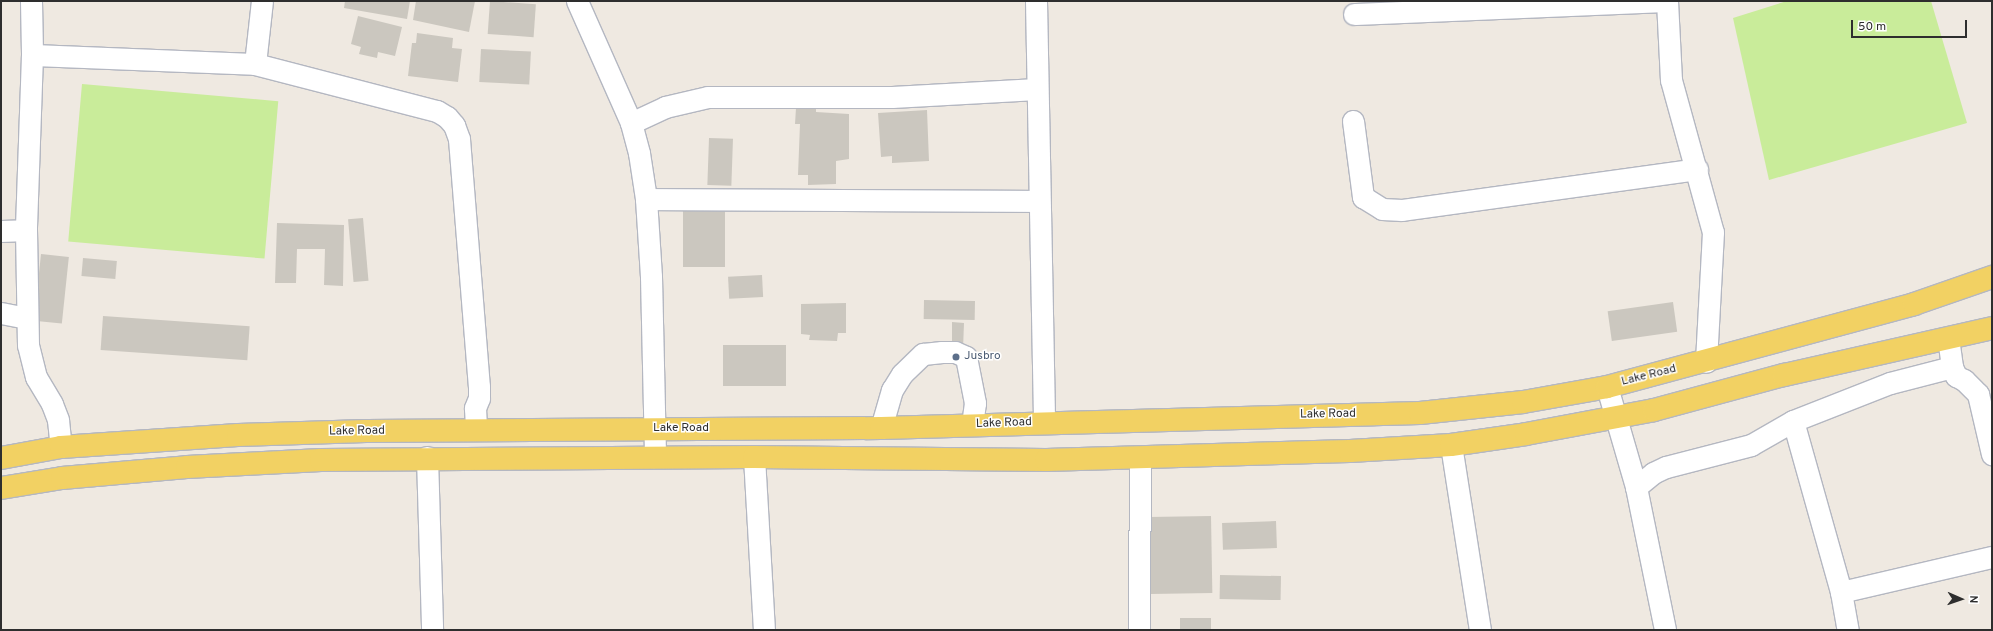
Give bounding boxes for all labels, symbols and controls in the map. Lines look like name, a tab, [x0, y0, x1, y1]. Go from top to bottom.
scale bar	[1853, 12, 1969, 38]
text: 50 m	[1858, 19, 1886, 35]
place label: Jusbro	[964, 350, 1001, 364]
marker: Jusbro	[951, 352, 961, 362]
street label: Lake Road	[1620, 362, 1678, 390]
street label: Lake Road	[1300, 407, 1356, 423]
street label: Lake Road	[976, 416, 1032, 432]
street label: Lake Road	[653, 422, 709, 436]
street label: Lake Road	[329, 424, 385, 440]
north arrow	[1941, 579, 1981, 619]
text: N	[1966, 595, 1980, 604]

